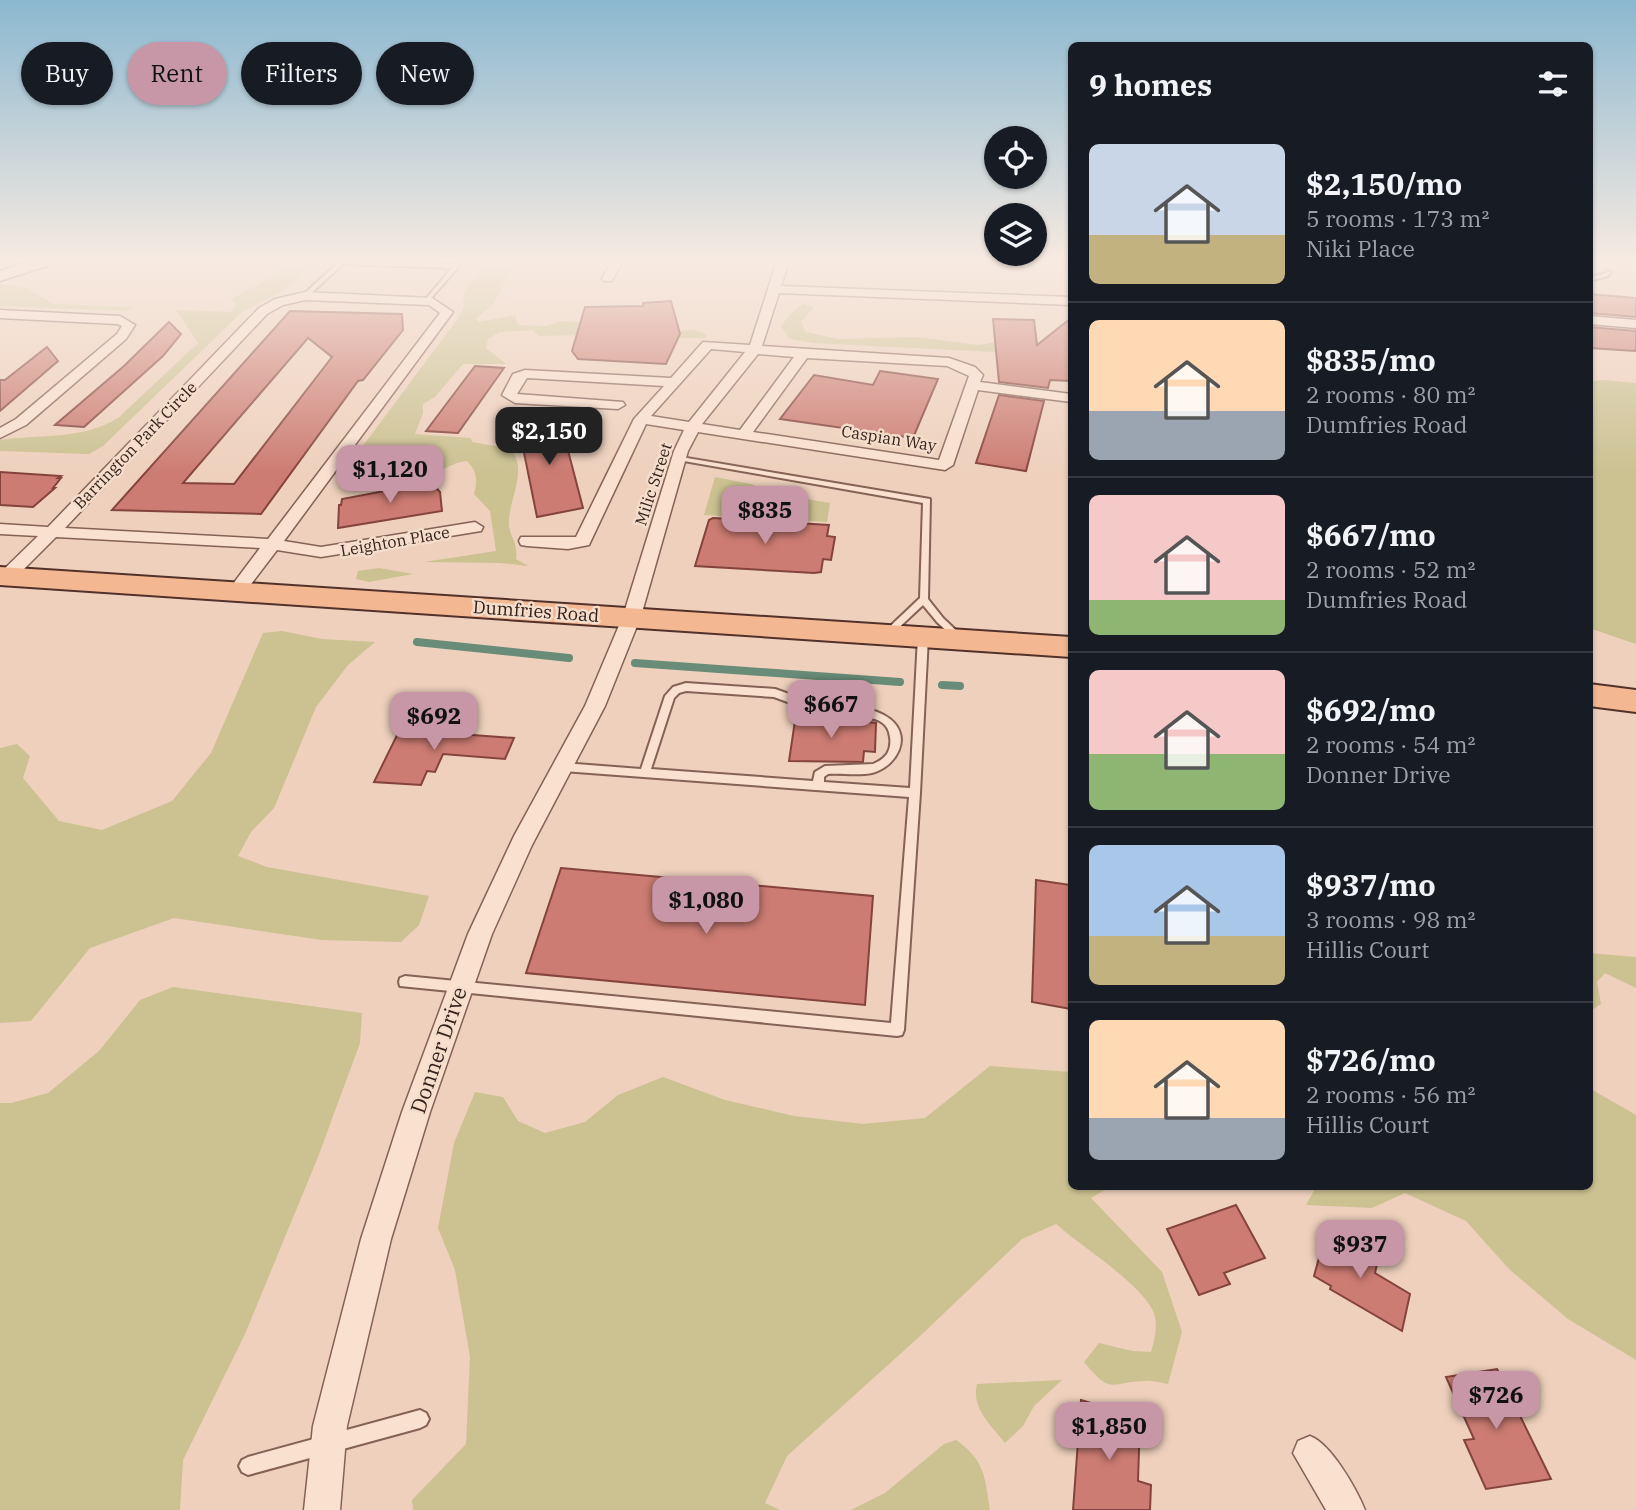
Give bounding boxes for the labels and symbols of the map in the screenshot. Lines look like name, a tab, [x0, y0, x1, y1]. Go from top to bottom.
street label: Barrington Park Circle	[69, 377, 201, 513]
pin: $2,150	[492, 407, 606, 467]
street label: Caspian Way	[840, 421, 938, 455]
street label: Milic Street	[630, 440, 676, 528]
pin: $1,120	[333, 446, 447, 505]
pin: $835	[724, 486, 806, 546]
street label: Leighton Place	[339, 522, 451, 560]
street label: Dumfries Road	[472, 595, 600, 627]
pin: $667	[790, 680, 872, 740]
pin: $692	[393, 692, 475, 752]
pin: $1,080	[649, 876, 763, 936]
street label: Donner Drive	[403, 983, 473, 1117]
pin: $937	[1319, 1220, 1401, 1280]
pin: $726	[1455, 1372, 1537, 1431]
pin: $1,850	[1052, 1402, 1166, 1462]

